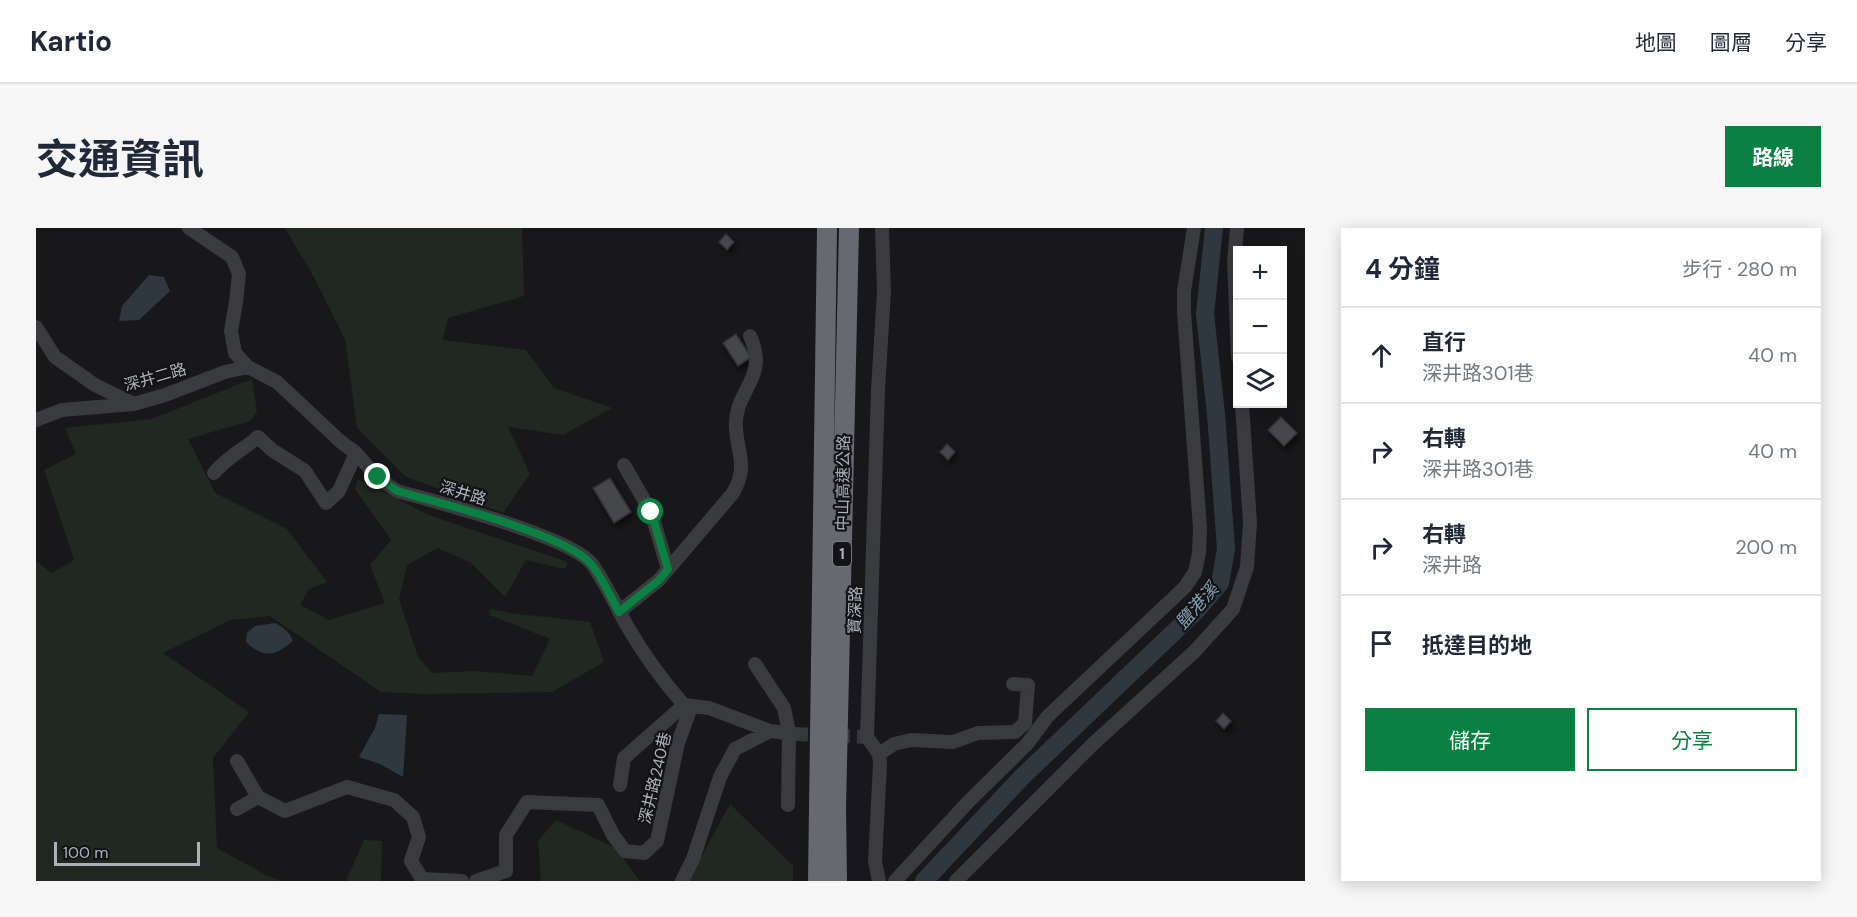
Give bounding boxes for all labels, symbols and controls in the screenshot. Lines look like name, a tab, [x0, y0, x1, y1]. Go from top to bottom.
text: Kartio	[30, 23, 112, 60]
text: 地圖	[1635, 29, 1677, 57]
text: 圖層	[1710, 29, 1752, 57]
text: 分享	[1785, 29, 1827, 57]
button: 路線	[1725, 126, 1821, 187]
text: 交通資訊	[36, 132, 204, 187]
map controls	[1233, 246, 1287, 408]
button: +	[1233, 246, 1287, 300]
text: 4 分鐘	[1365, 252, 1440, 286]
text: 步行 · 280 m	[1682, 256, 1797, 282]
button: −	[1233, 300, 1287, 354]
text: 直行	[1422, 328, 1466, 357]
icon: ahead	[1365, 339, 1398, 372]
text: 40 m	[1748, 342, 1797, 368]
button: layers	[1233, 354, 1287, 408]
street label: 深井二路	[121, 358, 189, 396]
text: 深井路301巷	[1422, 360, 1534, 386]
text: 右轉	[1422, 424, 1466, 453]
street label: 中山高速公路	[832, 435, 854, 531]
icon: right	[1365, 435, 1398, 468]
text: 40 m	[1748, 438, 1797, 464]
text: 深井路301巷	[1422, 456, 1534, 482]
route end	[364, 463, 390, 489]
street label: 深井路	[437, 476, 489, 510]
route start	[637, 498, 663, 524]
text: 右轉	[1422, 520, 1466, 549]
icon: right	[1365, 531, 1398, 564]
text: 200 m	[1735, 534, 1797, 560]
road number: 1	[833, 542, 851, 566]
text: 深井路	[1422, 552, 1482, 578]
water label: 鹽港溪	[1170, 575, 1226, 634]
street label: 寶深路	[844, 586, 866, 634]
icon: arrive	[1365, 627, 1398, 660]
text: 抵達目的地	[1422, 631, 1532, 660]
button: 儲存	[1365, 708, 1575, 771]
button: 分享	[1587, 708, 1797, 771]
street label: 深井路240巷	[634, 730, 676, 826]
scale bar	[54, 839, 200, 866]
text: 100 m	[63, 842, 108, 863]

